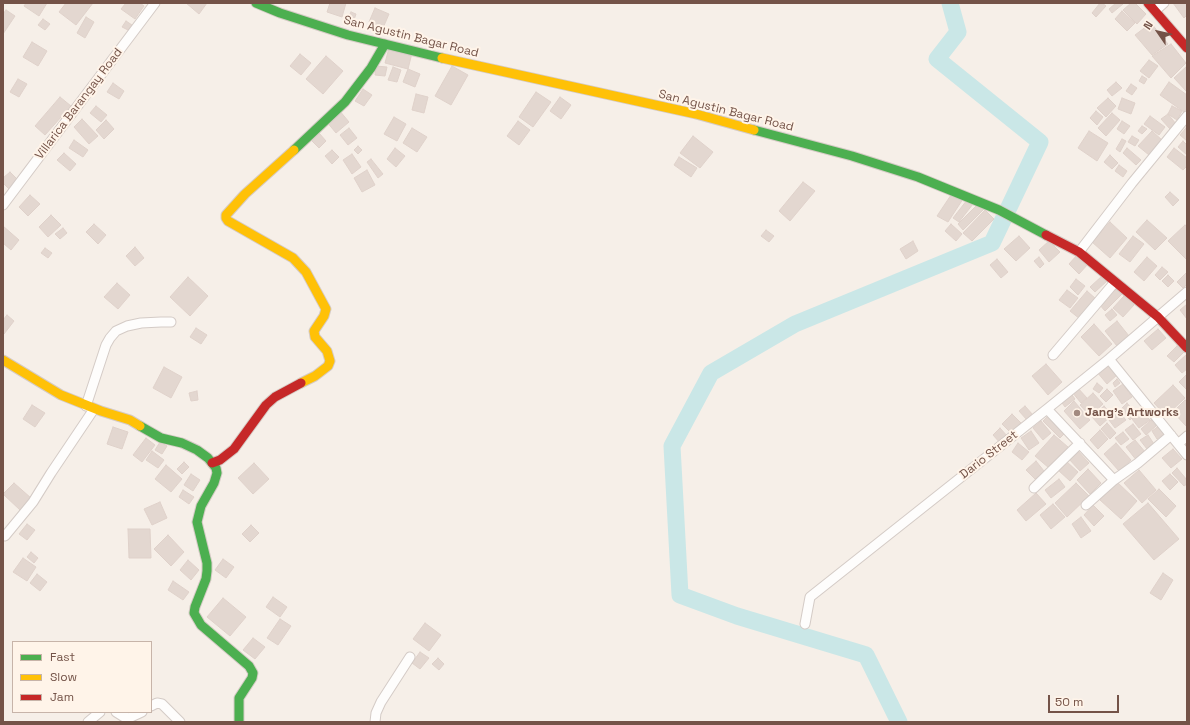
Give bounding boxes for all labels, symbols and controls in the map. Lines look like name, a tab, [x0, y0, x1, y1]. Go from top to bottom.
north arrow	[1138, 12, 1178, 52]
street label: San Agustin Bagar Road	[342, 13, 480, 61]
text: N	[1140, 18, 1156, 32]
street label: Villarica Barangay Road	[32, 46, 126, 162]
street label: San Agustin Bagar Road	[657, 87, 795, 135]
place label: Jang's Artworks	[1085, 406, 1179, 420]
marker: Jang's Artworks	[1072, 408, 1082, 418]
street label: Dario Street	[957, 428, 1021, 482]
legend	[12, 641, 152, 713]
text: Fast	[50, 649, 75, 665]
text: Slow	[50, 669, 77, 685]
scale bar	[1050, 687, 1121, 713]
text: Jam	[50, 689, 74, 705]
text: 50 m	[1055, 694, 1083, 710]

